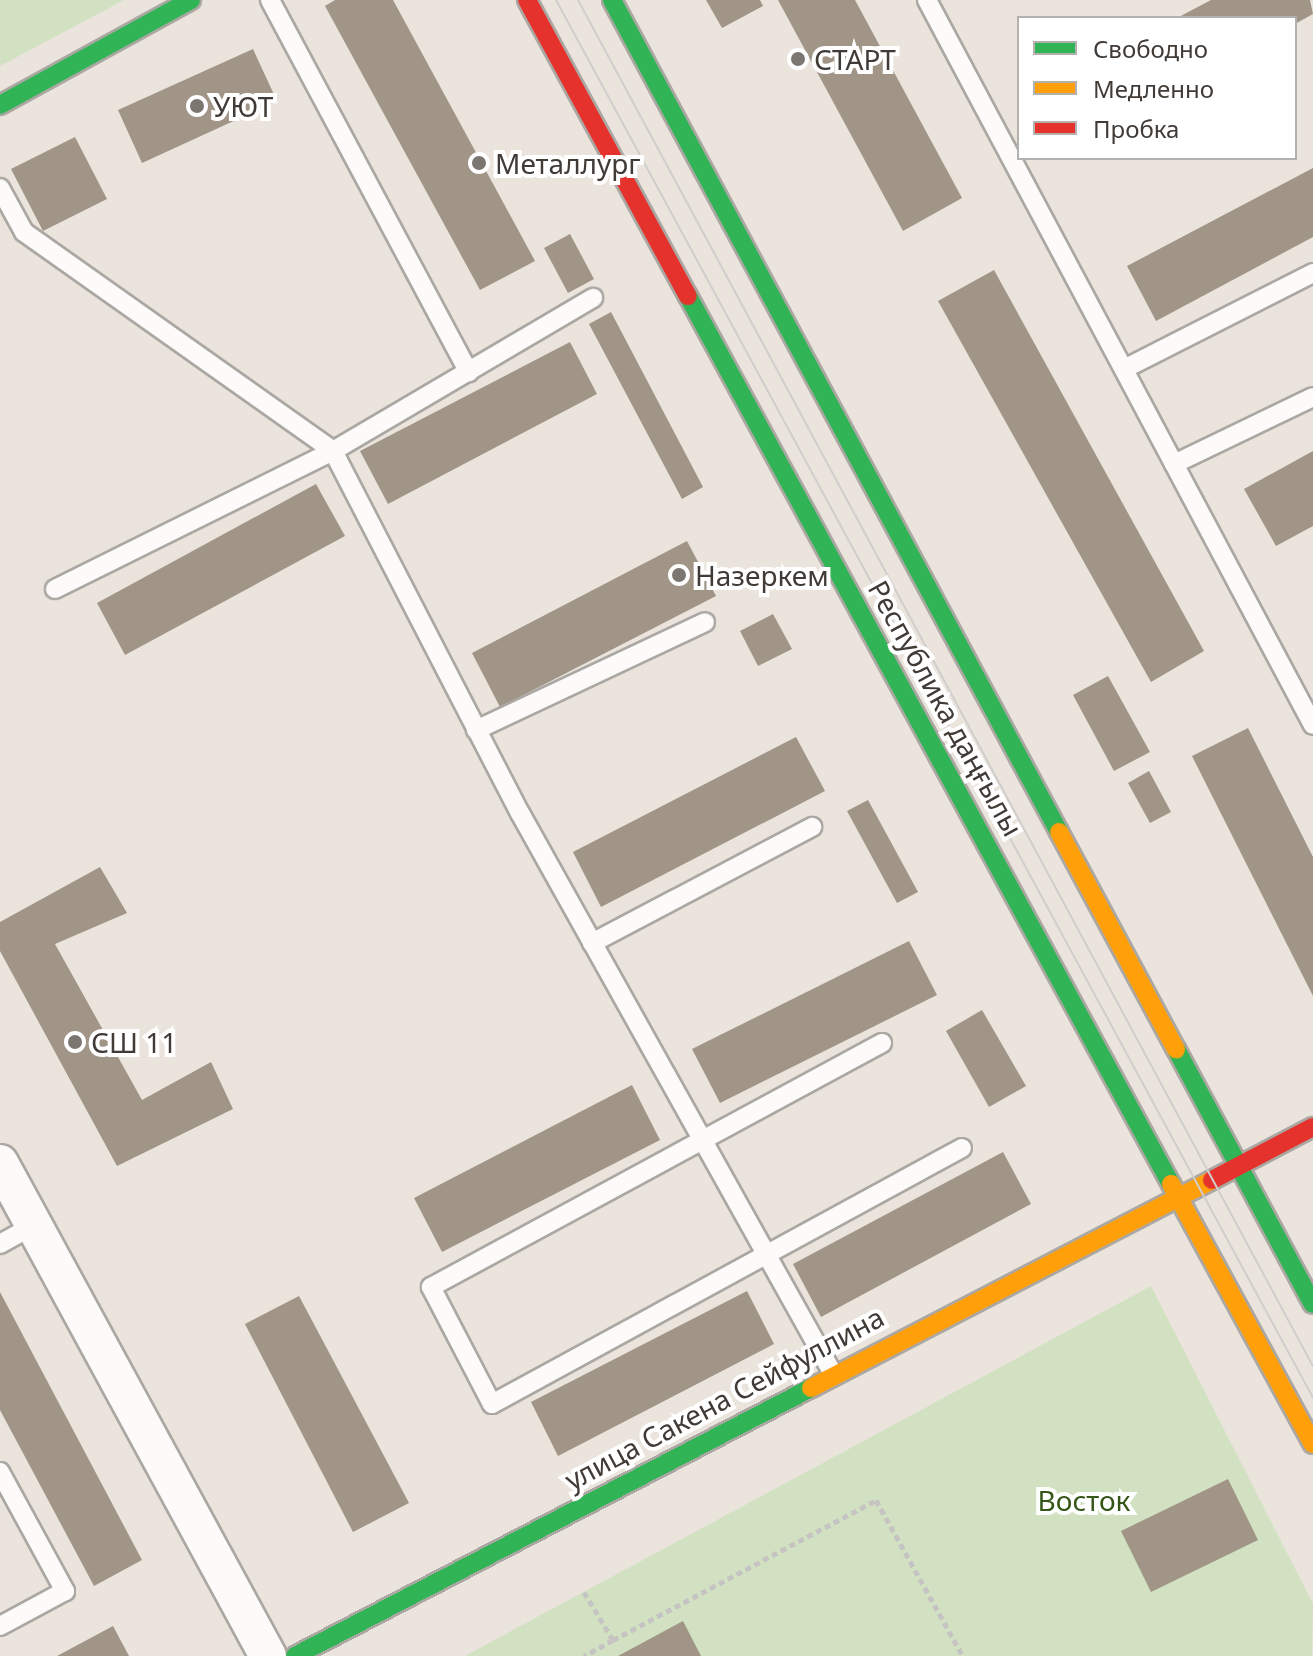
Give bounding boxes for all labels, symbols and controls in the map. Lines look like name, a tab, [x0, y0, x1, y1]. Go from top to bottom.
legend	[1017, 16, 1297, 160]
text: Свободно	[1093, 32, 1208, 65]
place label: СТАРТ	[814, 42, 896, 76]
marker: СТАРТ	[789, 50, 807, 68]
text: Медленно	[1093, 72, 1214, 105]
place label: УЮТ	[213, 89, 273, 123]
marker: УЮТ	[188, 97, 206, 115]
text: Пробка	[1093, 112, 1179, 145]
place label: Металлург	[495, 146, 641, 180]
marker: Металлург	[470, 154, 488, 172]
place label: Назеркем	[695, 558, 829, 592]
marker: Назеркем	[670, 566, 688, 584]
street label: Республика даңғылы	[862, 574, 1030, 842]
place label: СШ 11	[91, 1025, 177, 1059]
marker: СШ 11	[66, 1033, 84, 1051]
street label: улица Сакена Сейфуллина	[559, 1300, 889, 1496]
park label: Восток	[1038, 1483, 1130, 1517]

